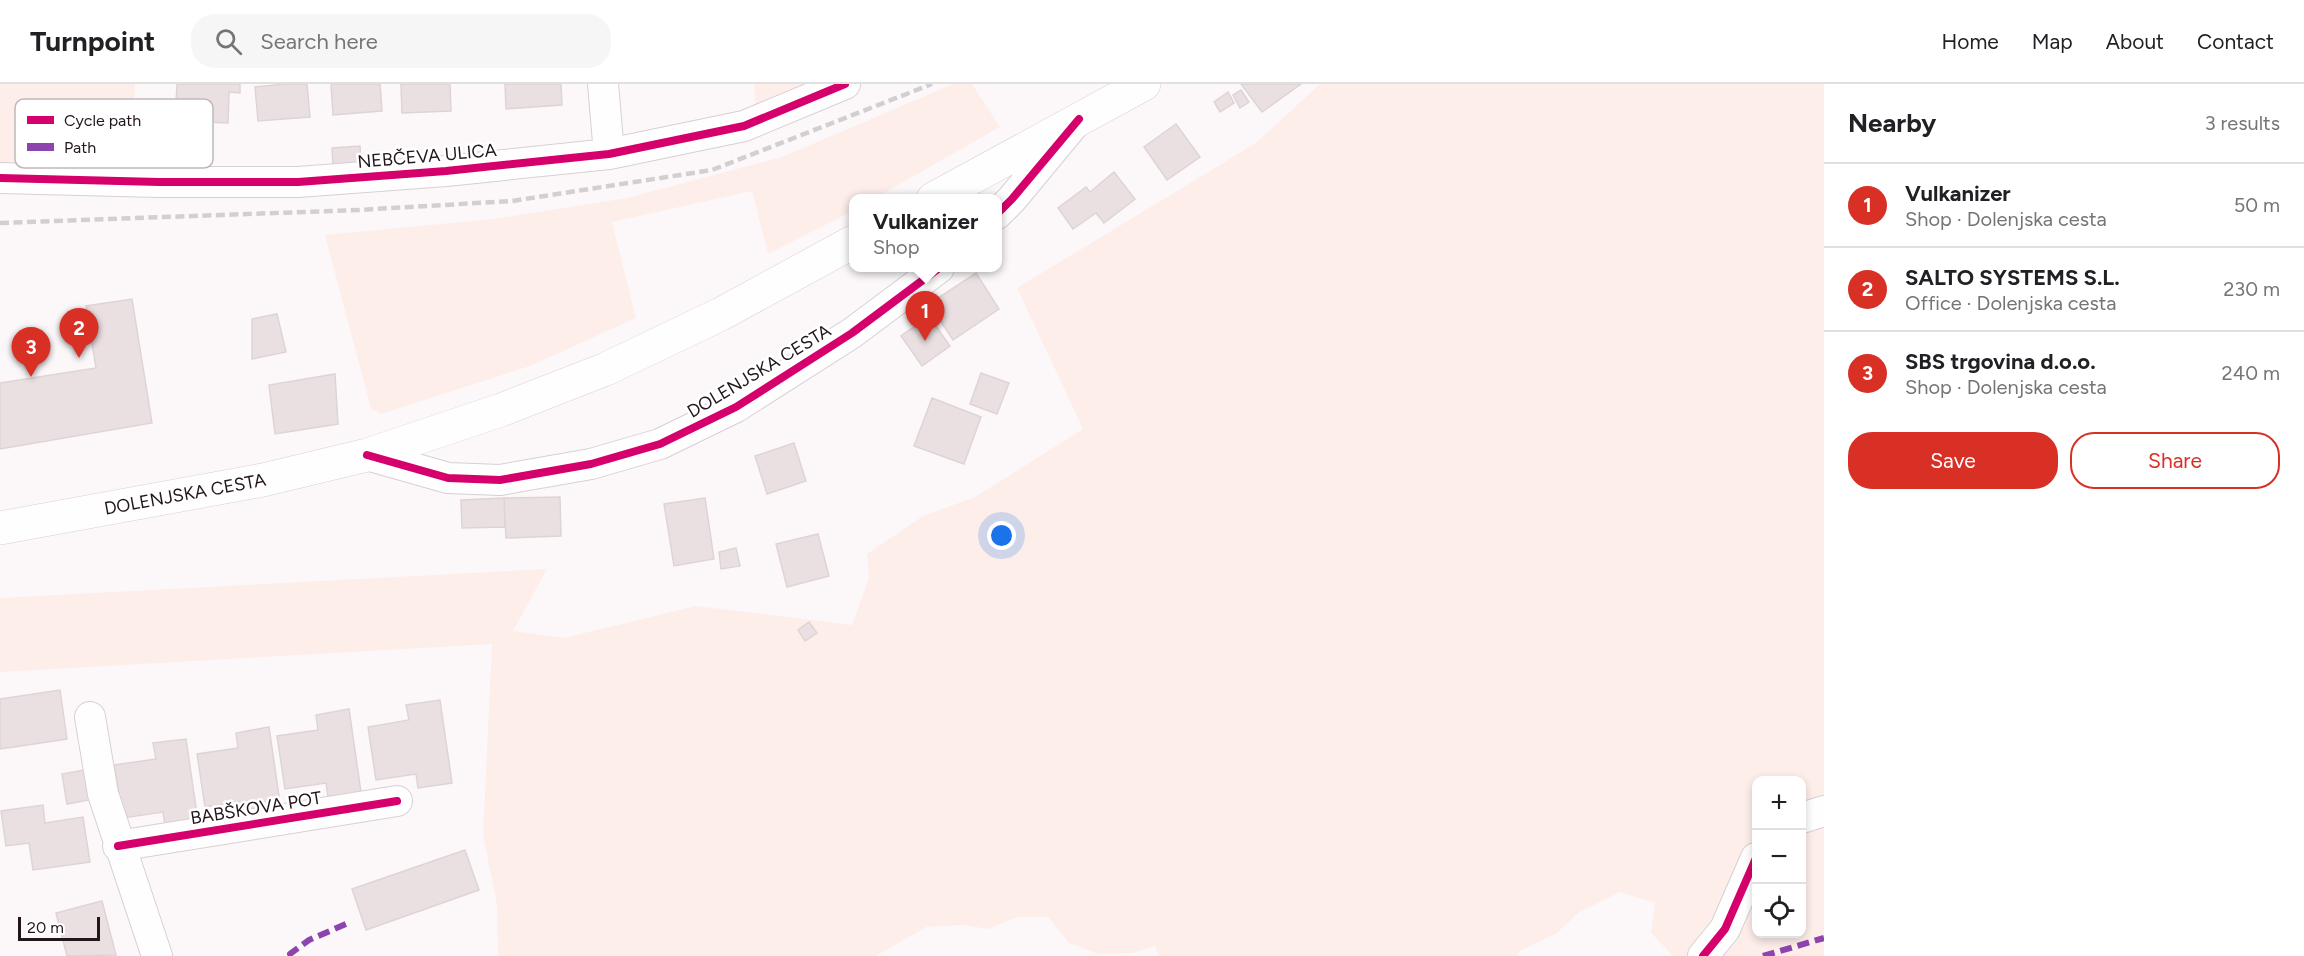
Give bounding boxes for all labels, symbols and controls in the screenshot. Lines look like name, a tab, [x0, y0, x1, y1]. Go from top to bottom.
search box	[191, 14, 611, 68]
text: Turnpoint	[30, 24, 155, 58]
icon: search	[212, 25, 245, 58]
text: Search here	[260, 28, 378, 55]
text: Home	[1942, 29, 1999, 54]
text: Map	[2032, 29, 2073, 54]
text: About	[2106, 29, 2164, 54]
text: Contact	[2197, 29, 2274, 54]
legend	[15, 99, 213, 168]
text: Nearby	[1848, 107, 1936, 139]
text: Cycle path	[64, 111, 141, 130]
text: 3 results	[2205, 111, 2280, 135]
text: Path	[64, 138, 96, 157]
street label: NEBČEVA ULICA	[356, 139, 498, 173]
text: Vulkanizer	[1905, 180, 2011, 207]
text: 1	[1863, 193, 1872, 217]
text: 50 m	[2234, 193, 2280, 217]
popup	[849, 194, 1002, 272]
text: Shop · Dolenjska cesta	[1905, 207, 2107, 231]
text: Vulkanizer	[873, 208, 978, 235]
text: Shop	[873, 235, 920, 259]
text: SALTO SYSTEMS S.L.	[1905, 264, 2120, 291]
text: 2	[1862, 277, 1873, 301]
text: 230 m	[2223, 277, 2280, 301]
text: Office · Dolenjska cesta	[1905, 291, 2117, 315]
pin: 1	[906, 292, 944, 341]
pin: 2	[60, 308, 98, 358]
street label: DOLENJSKA CESTA	[683, 319, 835, 423]
pin: 3	[12, 328, 51, 377]
text: SBS trgovina d.o.o.	[1905, 348, 2096, 375]
text: 3	[1862, 361, 1873, 385]
text: 240 m	[2222, 361, 2280, 385]
text: Shop · Dolenjska cesta	[1905, 375, 2107, 399]
button: Save	[1848, 432, 2058, 489]
button: Share	[2070, 432, 2280, 489]
street label: DOLENJSKA CESTA	[102, 469, 268, 520]
your location	[987, 521, 1016, 550]
map controls	[1752, 776, 1806, 938]
button: +	[1752, 776, 1806, 830]
street label: BABŠKOVA POT	[189, 787, 323, 829]
button: −	[1752, 830, 1806, 884]
button: locate	[1752, 884, 1806, 938]
scale bar	[18, 914, 100, 942]
text: 20 m	[27, 918, 64, 937]

